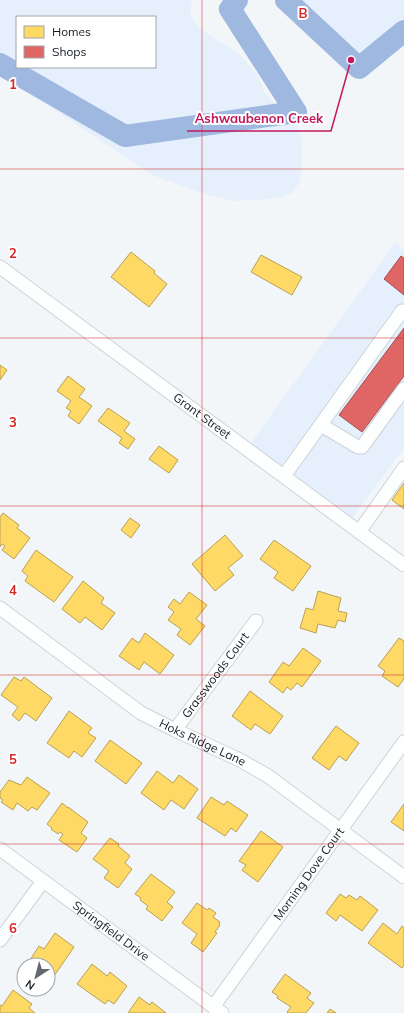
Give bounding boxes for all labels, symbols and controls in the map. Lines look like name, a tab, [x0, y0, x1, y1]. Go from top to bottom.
text: B	[299, 5, 308, 21]
legend	[16, 16, 156, 68]
text: Homes	[52, 24, 91, 39]
text: Shops	[52, 44, 87, 59]
text: 1	[9, 76, 17, 92]
callout: Ashwaubenon Creek	[187, 106, 331, 131]
text: Ashwaubenon Creek	[195, 110, 324, 126]
text: 2	[9, 245, 17, 261]
street label: Grant Street	[171, 389, 234, 442]
text: 3	[9, 414, 17, 430]
text: 4	[9, 582, 17, 598]
street label: Grasswoods Court	[178, 629, 252, 721]
street label: Hoks Ridge Lane	[157, 715, 249, 769]
text: 5	[9, 751, 17, 767]
street label: Morning Dove Court	[270, 824, 347, 923]
street label: Springfield Drive	[70, 897, 153, 964]
text: 6	[9, 920, 17, 936]
north arrow	[16, 957, 56, 997]
text: N	[23, 977, 38, 993]

